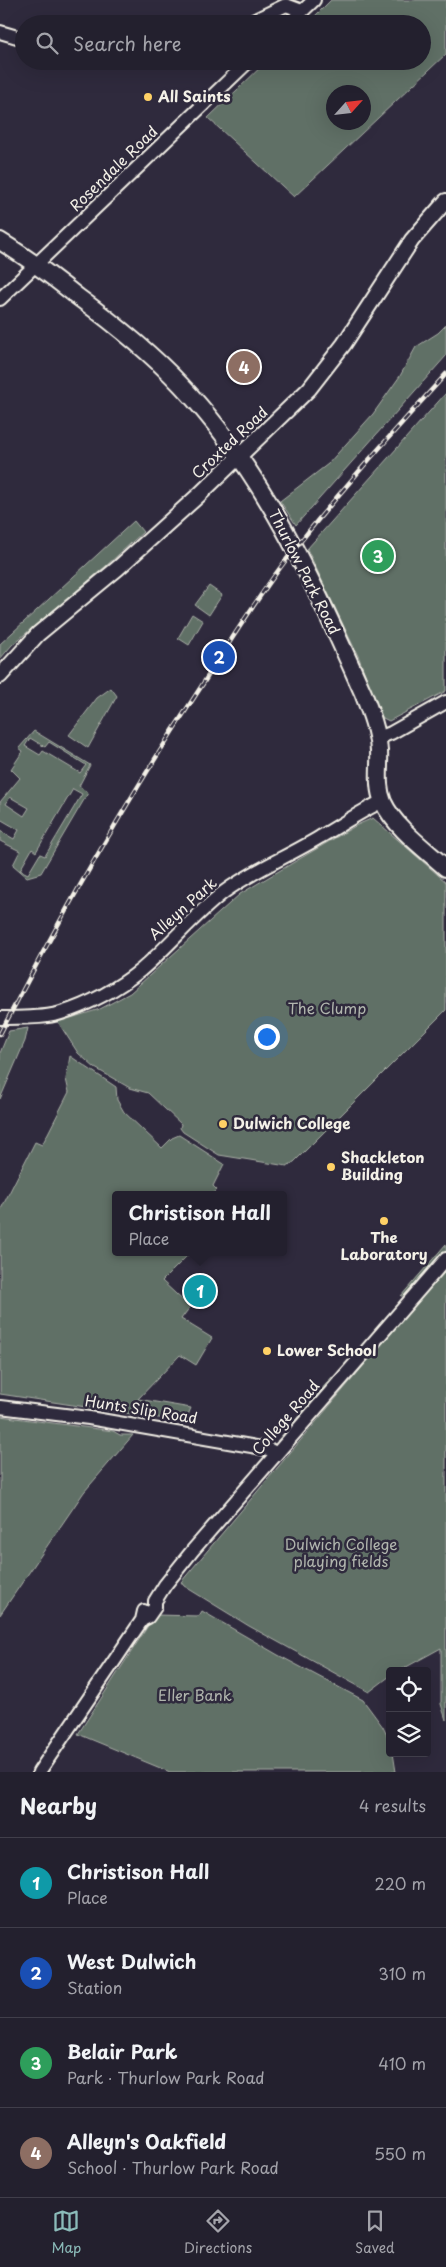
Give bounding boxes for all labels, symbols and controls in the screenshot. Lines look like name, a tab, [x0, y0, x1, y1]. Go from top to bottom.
search box	[15, 15, 431, 70]
icon: search	[33, 29, 61, 57]
text: Search here	[73, 29, 182, 57]
place label: All Saints	[157, 84, 231, 107]
north arrow	[326, 85, 371, 130]
marker: All Saints	[142, 91, 154, 103]
street label: Rosendale Road	[64, 120, 162, 216]
pin: 4	[228, 348, 260, 386]
street label: Croxted Road	[186, 400, 272, 483]
street label: Thurlow Park Road	[264, 505, 347, 638]
pin: 3	[362, 537, 394, 575]
pin: 2	[203, 638, 235, 676]
street label: Alleyn Park	[143, 871, 221, 945]
park label: The Clump	[288, 996, 366, 1019]
your location	[254, 1024, 280, 1050]
place label: Dulwich College	[233, 1111, 350, 1134]
marker: Dulwich College	[217, 1118, 229, 1130]
place label: Shackleton Building	[341, 1145, 424, 1185]
marker: Shackleton Building	[325, 1161, 337, 1173]
popup	[112, 1191, 287, 1256]
text: Christison Hall	[128, 1198, 271, 1226]
marker: The Laboratory	[378, 1215, 390, 1227]
place label: The Laboratory	[341, 1225, 427, 1265]
text: Place	[128, 1226, 169, 1250]
pin: 1	[184, 1272, 216, 1310]
place label: Lower School	[277, 1338, 377, 1361]
marker: Lower School	[261, 1345, 273, 1357]
street label: College Road	[246, 1374, 324, 1460]
street label: Hunts Slip Road	[83, 1388, 199, 1429]
park label: Dulwich College playing fields	[285, 1532, 397, 1572]
map controls	[386, 1667, 431, 1757]
button: locate	[386, 1667, 431, 1712]
park label: Eller Bank	[158, 1683, 232, 1706]
button: layers	[386, 1712, 431, 1757]
text: Nearby	[20, 1789, 97, 1821]
text: 4 results	[359, 1793, 426, 1817]
text: Christison Hall	[67, 1857, 209, 1885]
text: 1	[32, 1871, 40, 1895]
text: 220 m	[375, 1871, 426, 1895]
text: Place	[67, 1885, 108, 1909]
text: West Dulwich	[67, 1947, 196, 1975]
text: 2	[30, 1961, 42, 1985]
text: 310 m	[378, 1961, 426, 1985]
text: Station	[67, 1975, 122, 1999]
text: Belair Park	[67, 2037, 177, 2065]
text: 3	[31, 2051, 41, 2075]
text: 410 m	[378, 2051, 426, 2075]
text: Park · Thurlow Park Road	[67, 2065, 265, 2089]
text: Alleyn's Oakfield	[67, 2127, 226, 2155]
text: 4	[31, 2141, 41, 2165]
text: 550 m	[374, 2141, 426, 2165]
text: School · Thurlow Park Road	[67, 2155, 279, 2179]
tab: Map	[51, 2207, 81, 2258]
tab: Directions	[184, 2207, 252, 2258]
tab: Saved	[355, 2207, 395, 2258]

